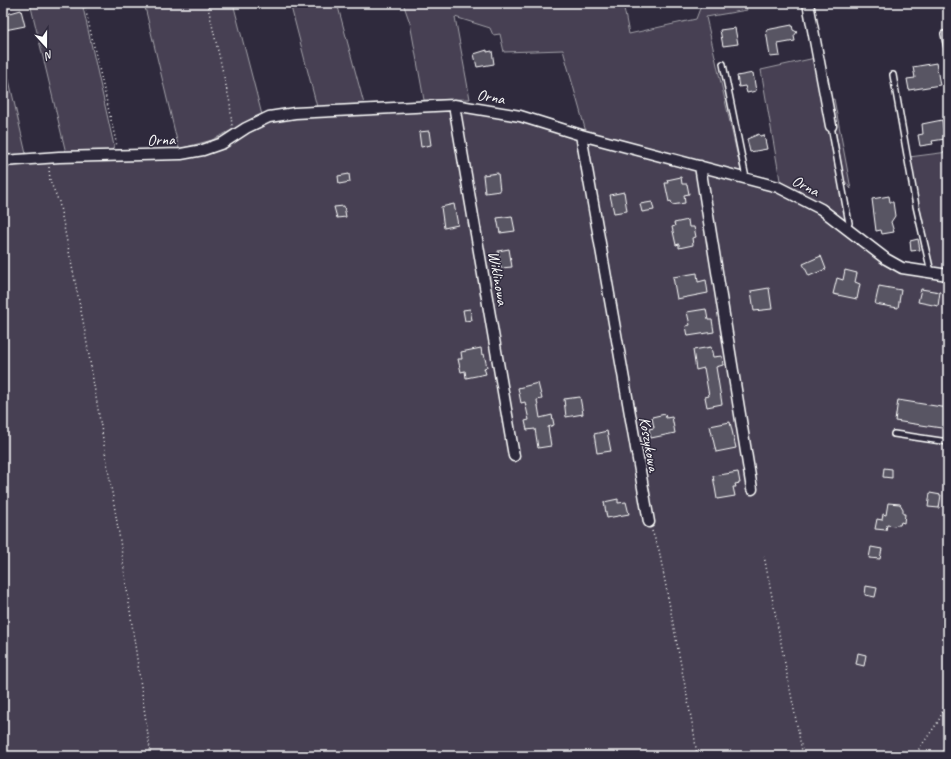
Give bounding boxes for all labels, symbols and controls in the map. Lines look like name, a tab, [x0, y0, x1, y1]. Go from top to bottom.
north arrow	[26, 26, 66, 66]
text: N	[42, 48, 55, 64]
street label: Orna	[475, 85, 507, 109]
street label: Orna	[147, 129, 176, 150]
street label: Orna	[789, 171, 823, 202]
street label: Wiklinowa	[483, 250, 513, 308]
street label: Koszykowa	[634, 415, 664, 474]

